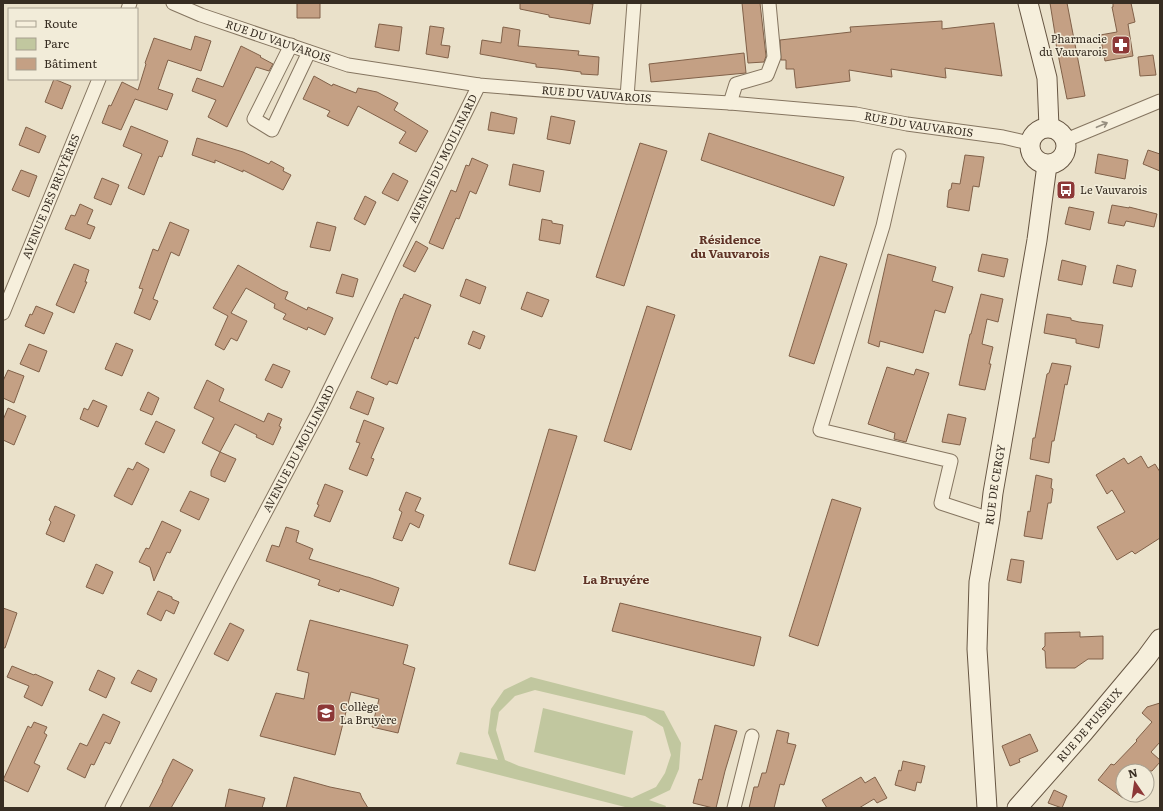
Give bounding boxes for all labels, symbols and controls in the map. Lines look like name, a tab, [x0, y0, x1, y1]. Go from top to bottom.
legend	[8, 8, 138, 80]
text: Route	[44, 14, 78, 32]
street label: RUE DU VAUVAROIS	[224, 15, 333, 66]
place label: Pharmacie du Vauvarois	[1039, 30, 1107, 59]
text: Parc	[44, 34, 69, 52]
pharmacy icon: Pharmacie du Vauvarois	[1110, 34, 1132, 56]
text: Bâtiment	[44, 54, 97, 72]
street label: RUE DU VAUVAROIS	[541, 81, 652, 105]
street label: AVENUE DU MOULINARD	[404, 91, 480, 225]
street label: RUE DU VAUVAROIS	[863, 107, 974, 140]
one-way arrow	[1095, 121, 1107, 128]
street label: AVENUE DES BRUYÈRES	[17, 131, 83, 261]
bus stop icon: Le Vauvarois	[1055, 179, 1077, 201]
place label: Le Vauvarois	[1080, 181, 1147, 197]
district label: Résidence du Vauvarois	[690, 230, 770, 262]
street label: AVENUE DU MOULINARD	[258, 382, 338, 515]
street label: RUE DE CERGY	[980, 443, 1008, 526]
district label: La Bruyére	[583, 570, 649, 588]
street label: RUE DE PUISEUX	[1052, 684, 1125, 765]
place label: Collège La Bruyère	[340, 698, 397, 727]
school or university icon: Collège La Bruyère	[315, 702, 337, 724]
north arrow	[1115, 763, 1155, 803]
text: N	[1126, 763, 1139, 781]

